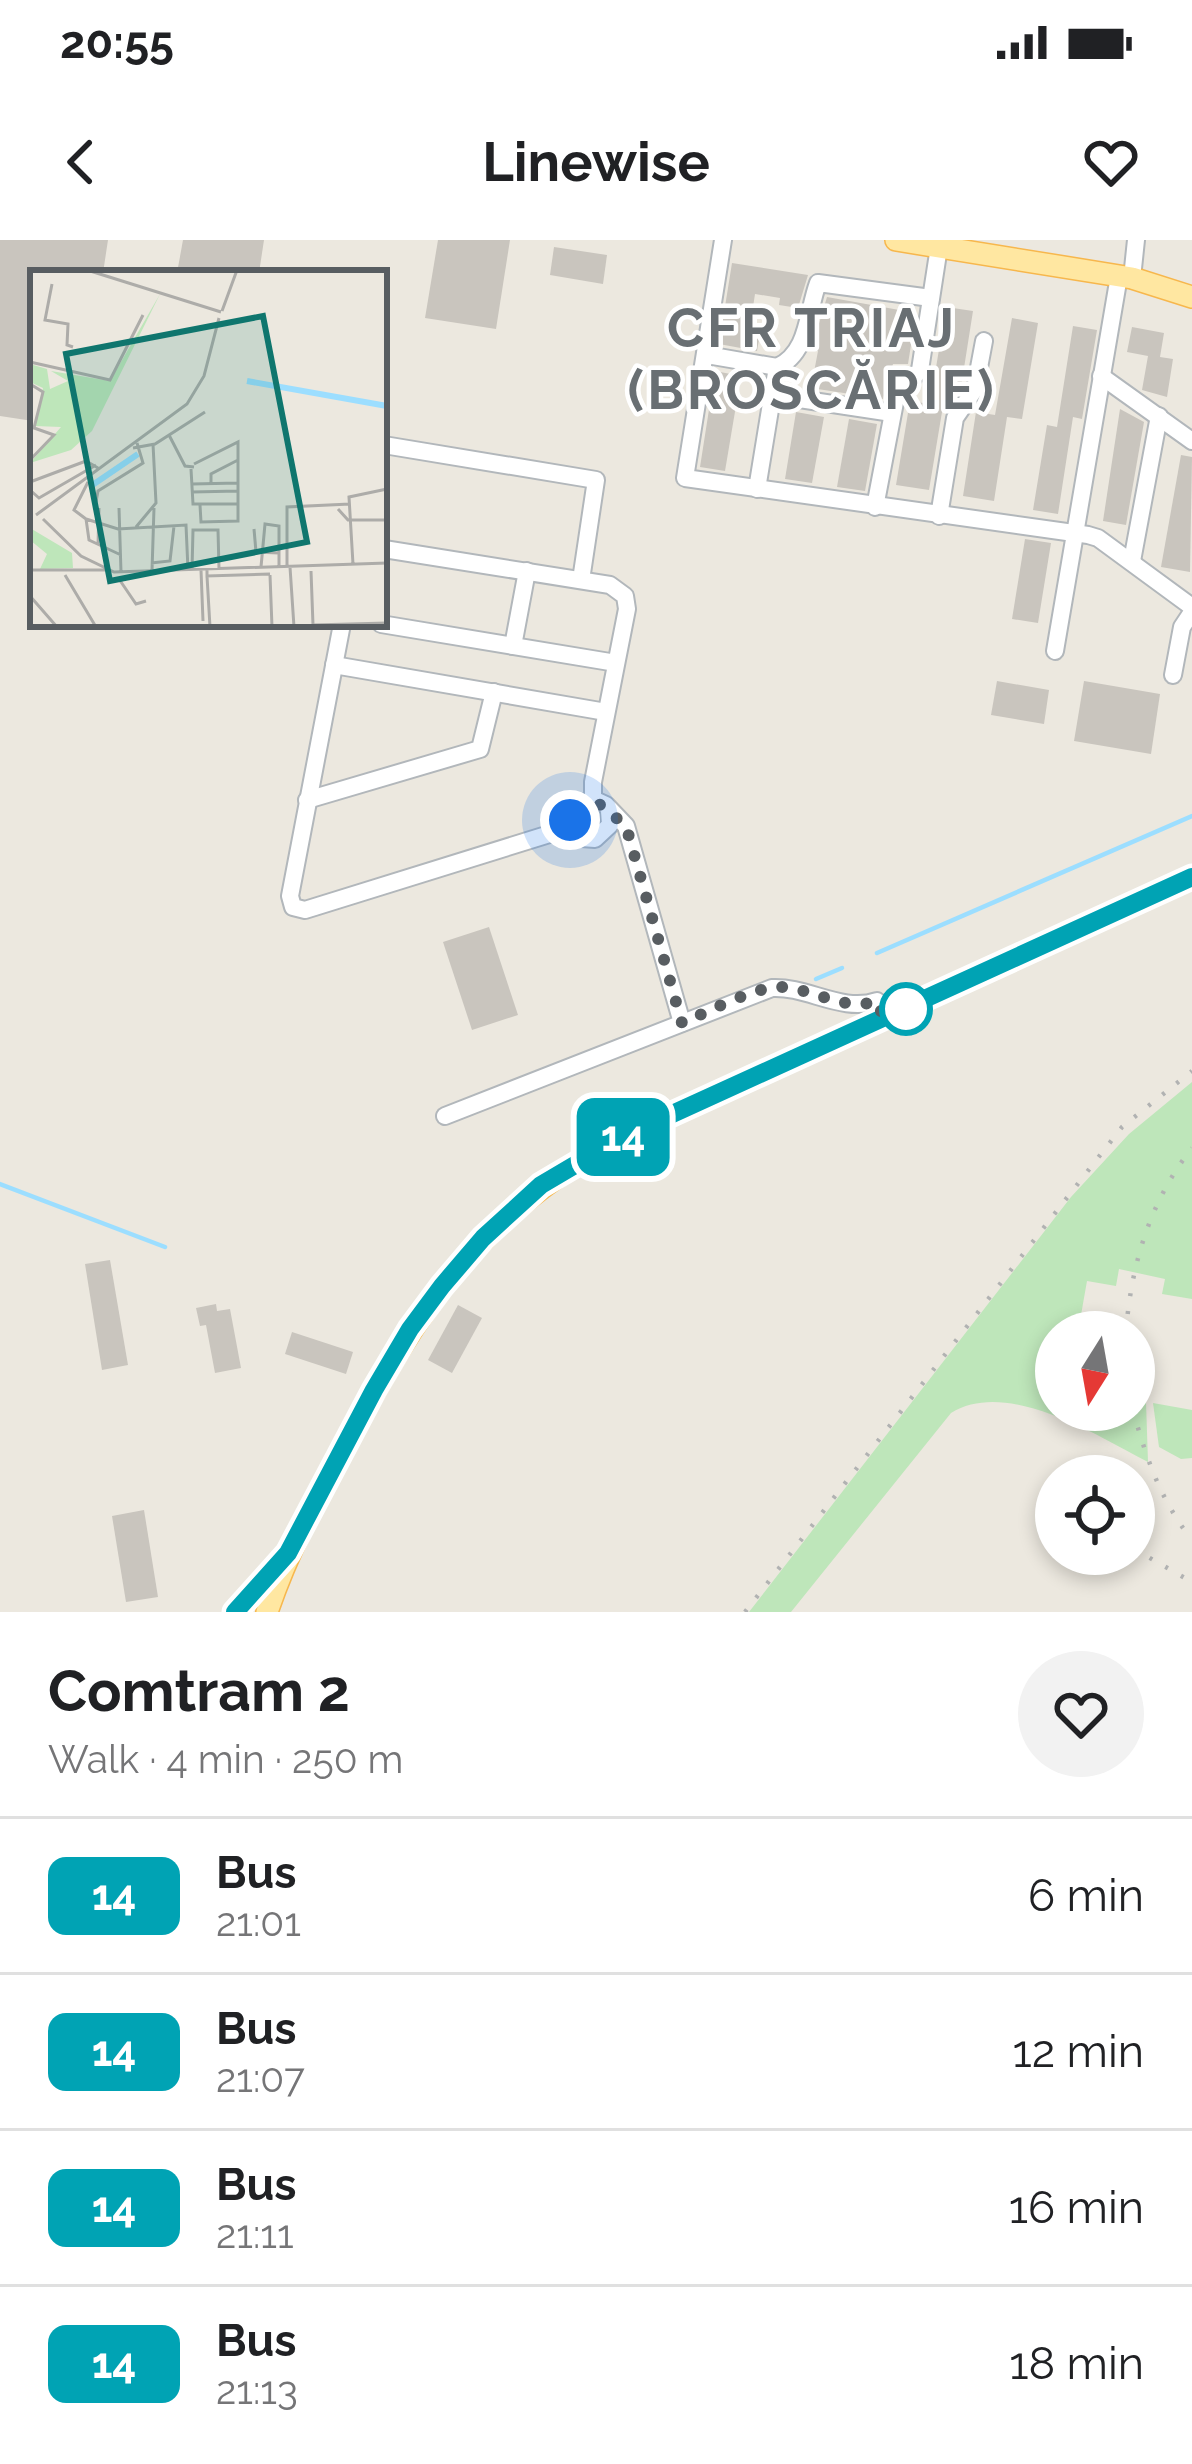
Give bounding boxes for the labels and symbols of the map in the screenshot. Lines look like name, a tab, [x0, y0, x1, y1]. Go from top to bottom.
inset map	[30, 270, 387, 627]
district label: CFR TRIAJ (BROSCĂRIE)	[627, 296, 997, 422]
your location	[540, 790, 600, 850]
unlabelled marker	[881, 984, 931, 1034]
line badge: 14	[569, 1098, 677, 1176]
north arrow	[1035, 1311, 1155, 1431]

